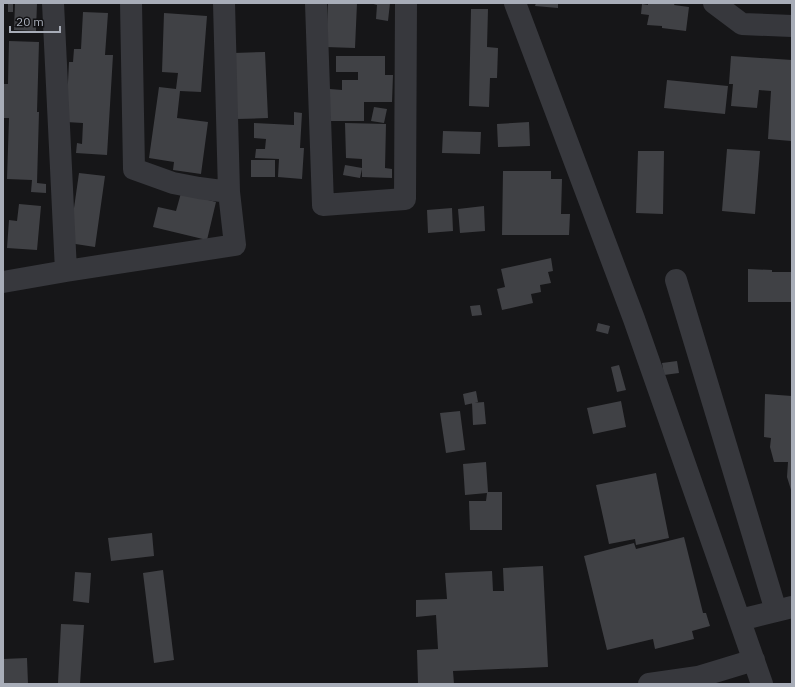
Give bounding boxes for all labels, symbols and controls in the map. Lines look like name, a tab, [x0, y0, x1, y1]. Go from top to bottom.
scale bar	[10, 8, 60, 34]
text: 20 m	[16, 14, 44, 29]

